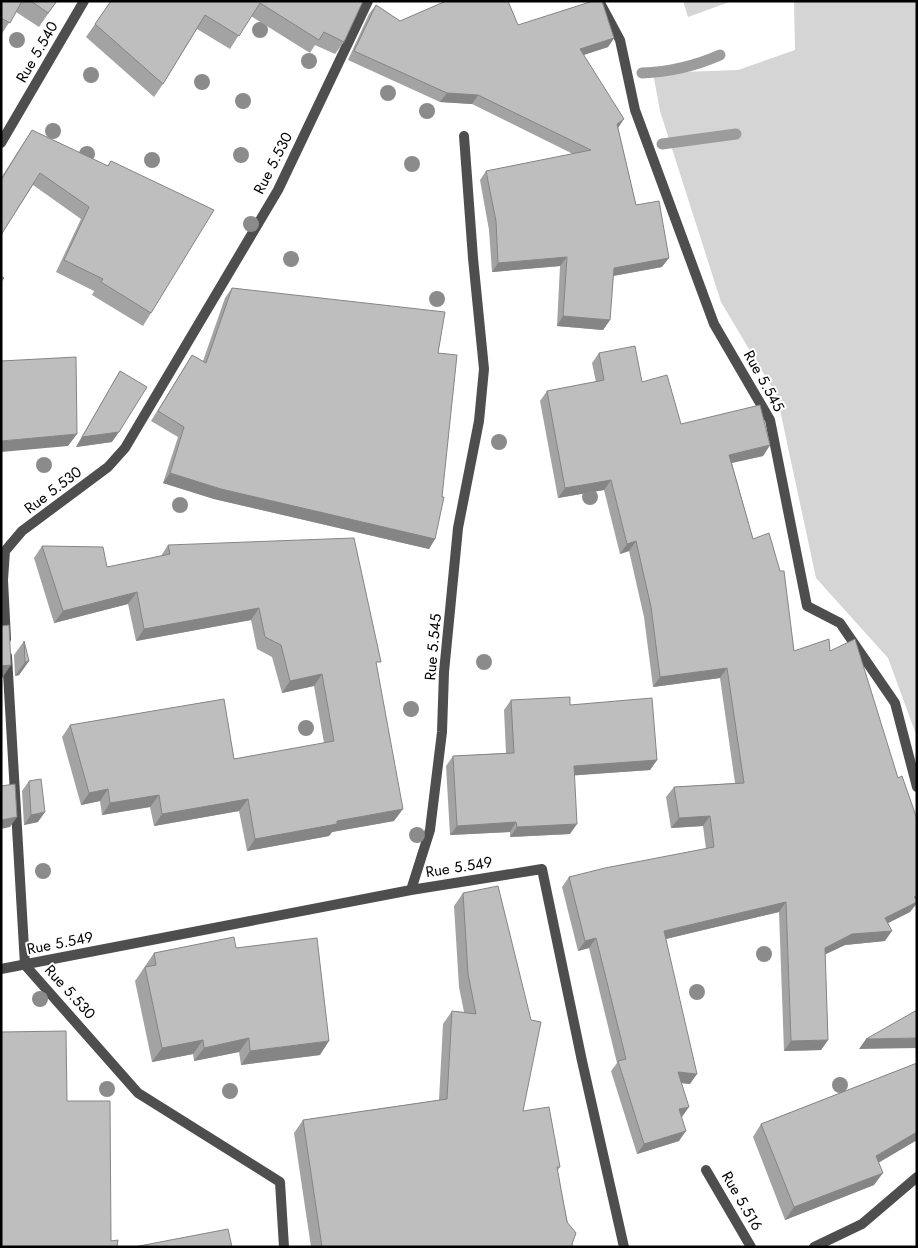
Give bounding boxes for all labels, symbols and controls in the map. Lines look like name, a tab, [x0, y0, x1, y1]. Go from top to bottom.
street label: Rue 5.540	[11, 17, 63, 87]
street label: Rue 5.530	[248, 128, 298, 198]
street label: Rue 5.545	[738, 346, 790, 416]
street label: Rue 5.530	[20, 461, 86, 519]
street label: Rue 5.545	[419, 613, 447, 681]
street label: Rue 5.549	[424, 851, 494, 883]
street label: Rue 5.549	[25, 926, 95, 960]
street label: Rue 5.530	[39, 960, 101, 1024]
street label: Rue 5.516	[716, 1167, 768, 1235]

